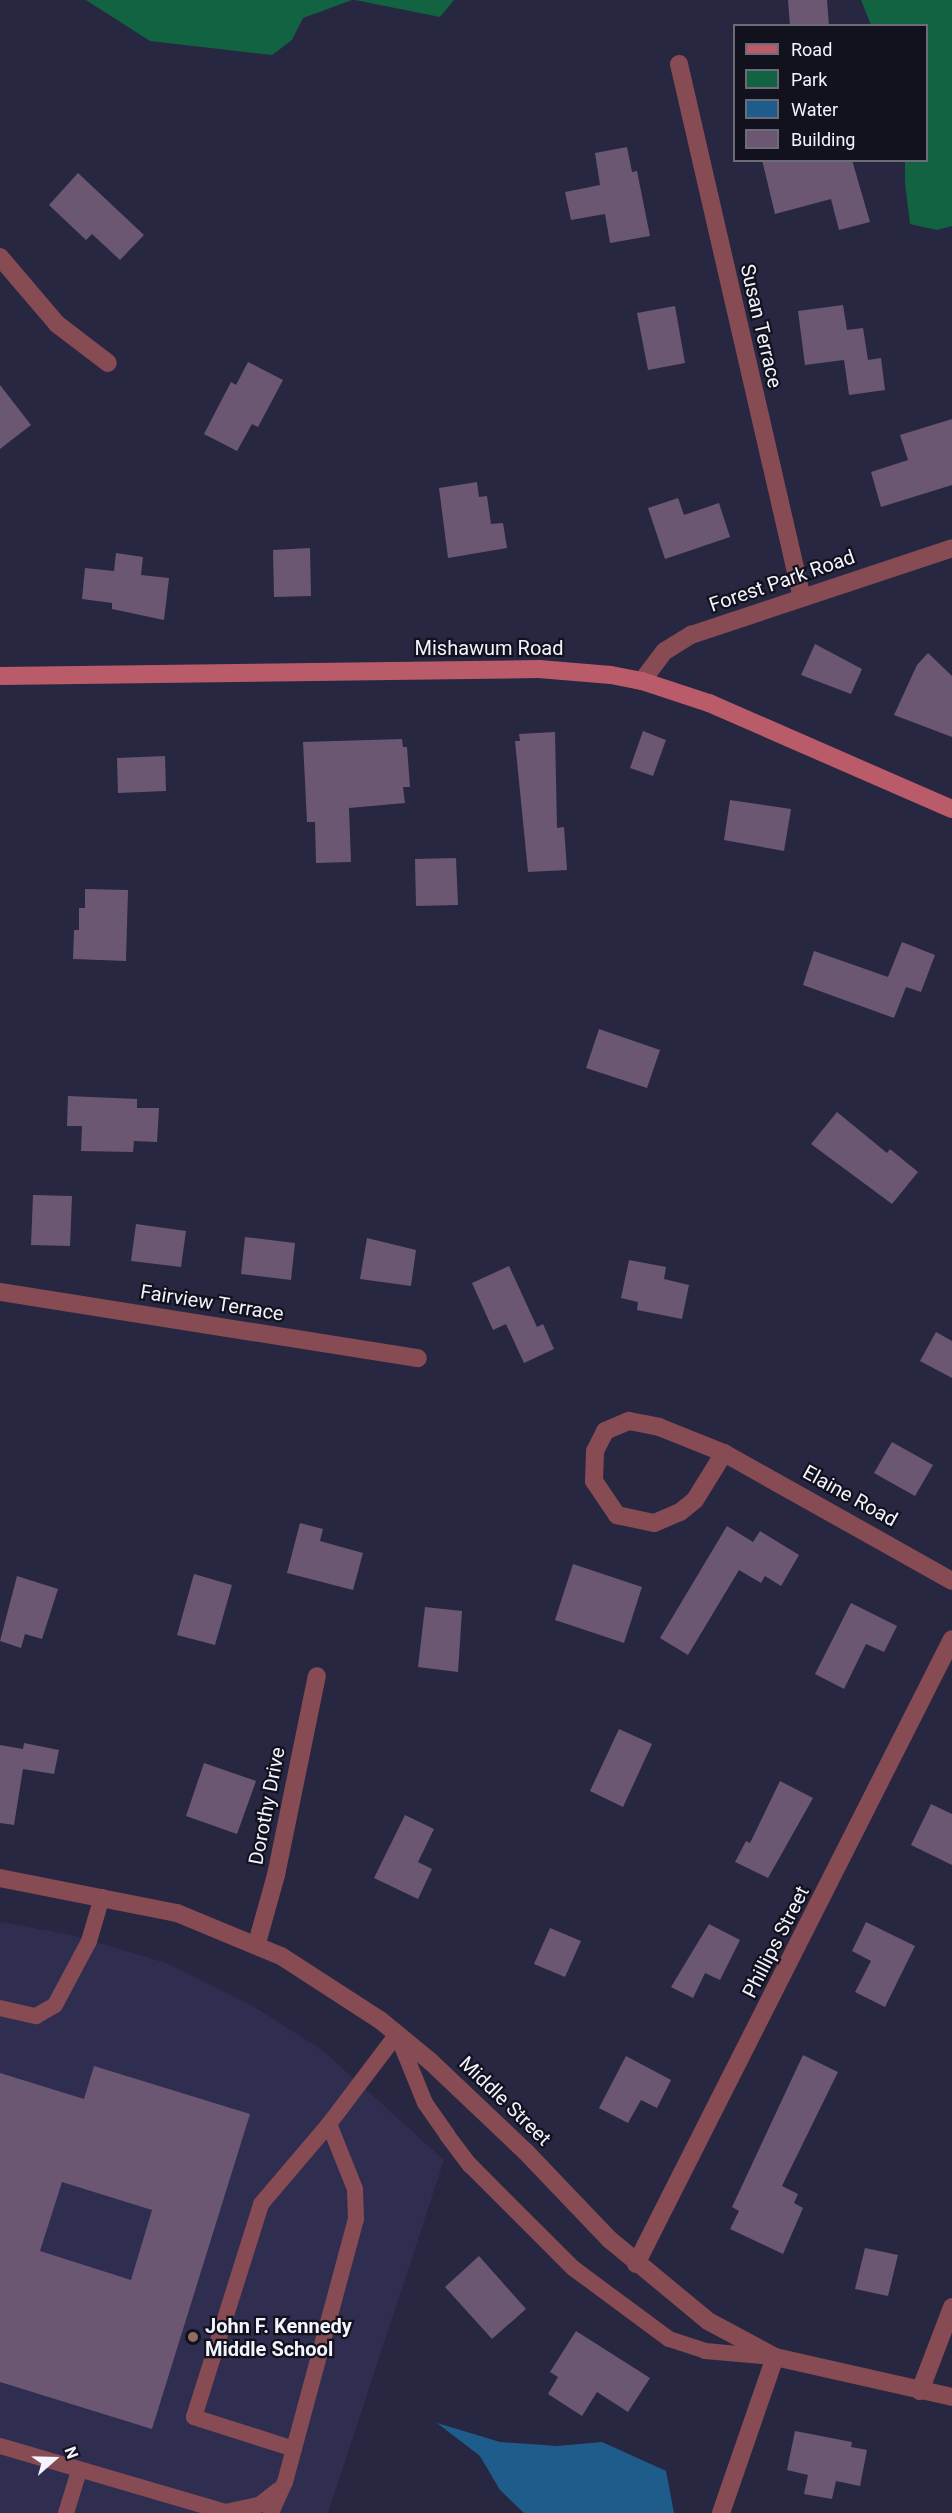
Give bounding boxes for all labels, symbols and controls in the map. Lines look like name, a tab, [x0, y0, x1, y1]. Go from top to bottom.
legend	[733, 24, 928, 162]
text: Road	[791, 39, 832, 60]
text: Park	[791, 69, 827, 90]
text: Water	[791, 99, 838, 120]
text: Building	[791, 129, 855, 150]
street label: Susan Terrace	[735, 262, 787, 390]
street label: Forest Park Road	[706, 545, 858, 617]
street label: Mishawum Road	[415, 636, 563, 660]
street label: Fairview Terrace	[138, 1280, 286, 1326]
street label: Elaine Road	[798, 1460, 902, 1532]
street label: Dorothy Drive	[244, 1745, 290, 1867]
street label: Phillips Street	[738, 1882, 814, 2002]
street label: Middle Street	[454, 2051, 556, 2151]
place label: John F. Kennedy Middle School	[205, 2314, 352, 2361]
marker: John F. Kennedy Middle School	[186, 2330, 200, 2344]
north arrow	[24, 2429, 84, 2489]
text: N	[61, 2444, 82, 2461]

